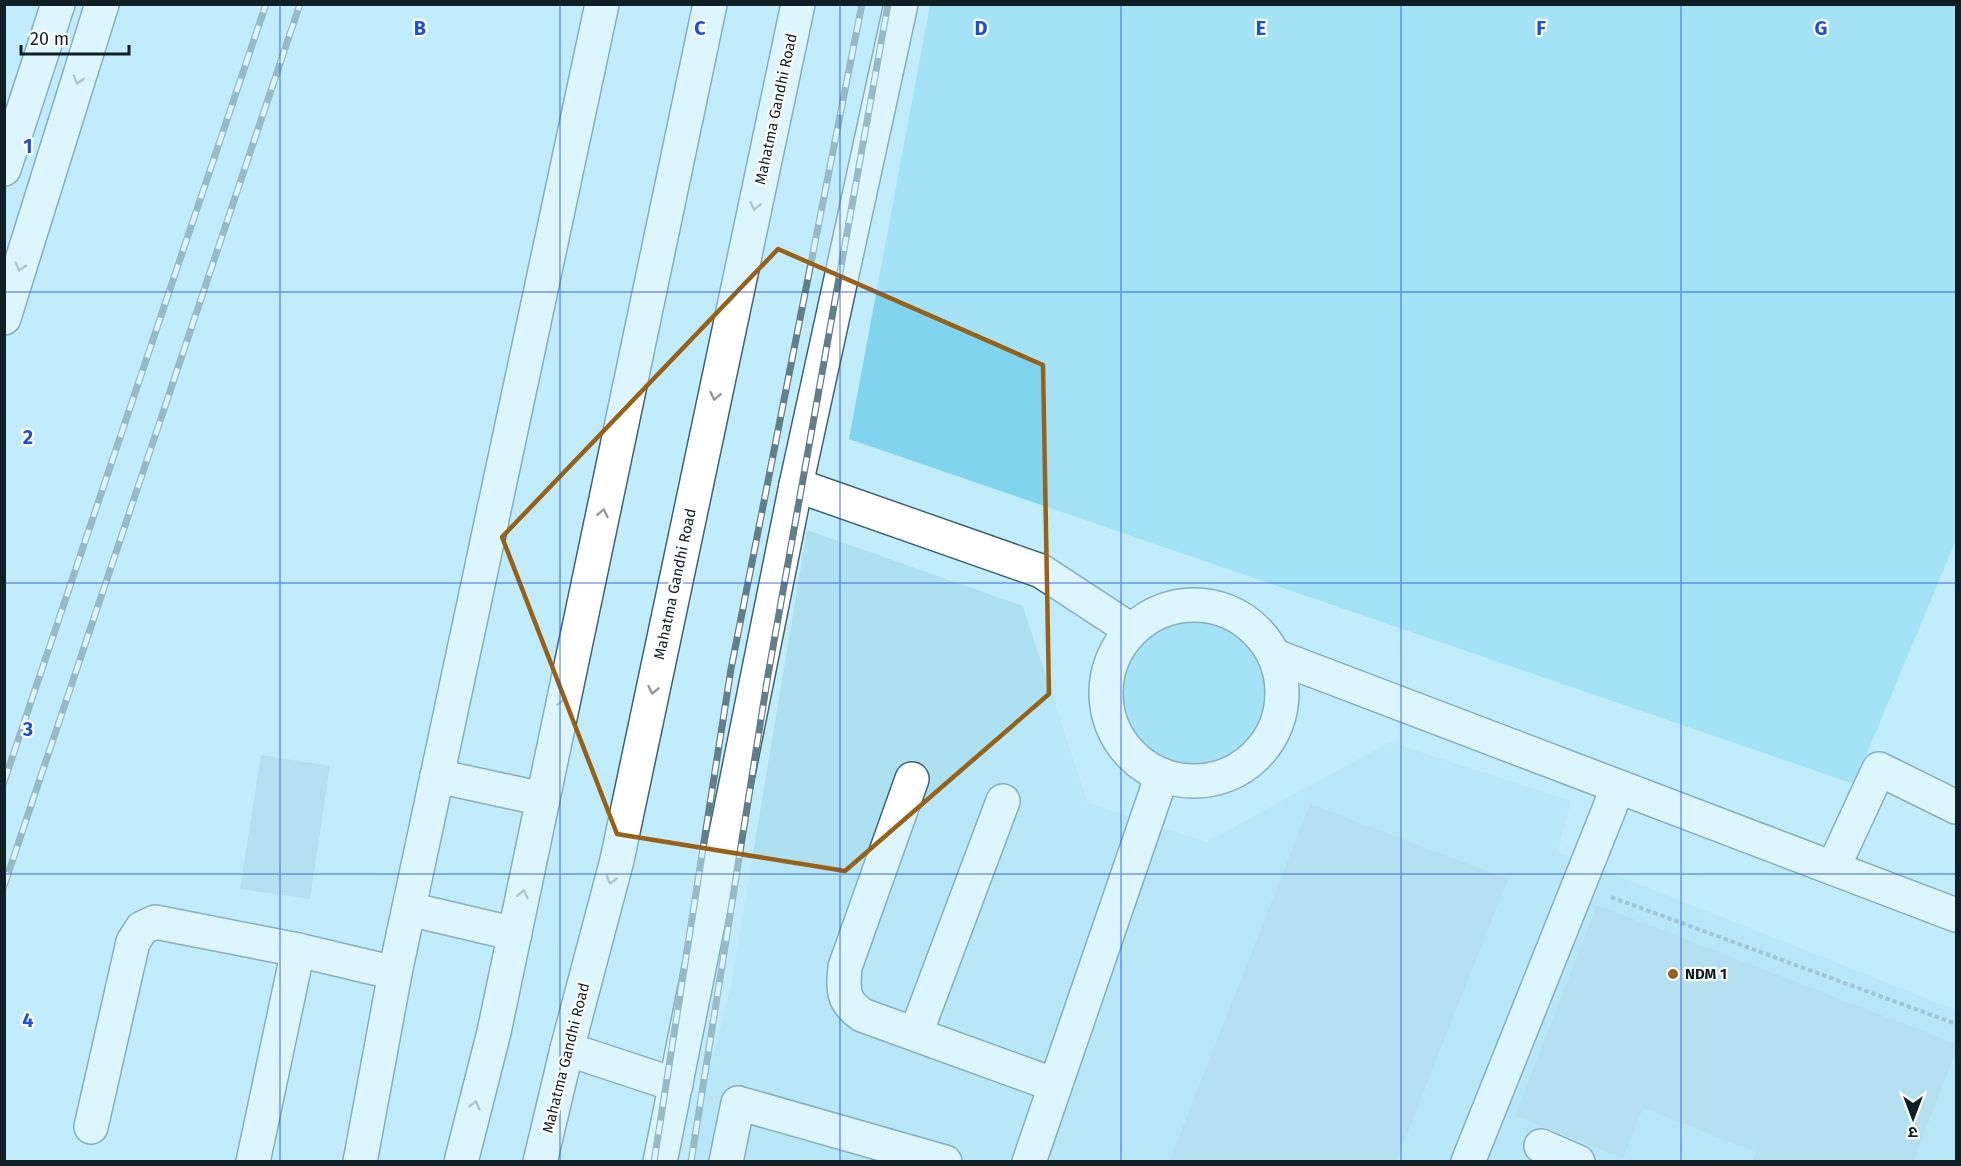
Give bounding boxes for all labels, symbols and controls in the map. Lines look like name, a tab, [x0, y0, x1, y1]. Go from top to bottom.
text: B	[414, 16, 426, 40]
text: C	[694, 16, 706, 40]
text: D	[974, 16, 988, 40]
text: E	[1256, 16, 1266, 40]
text: F	[1536, 16, 1546, 40]
text: G	[1815, 16, 1827, 40]
scale bar	[21, 18, 129, 56]
text: 20 m	[30, 28, 69, 50]
street label: Mahatma Gandhi Road	[751, 32, 801, 186]
one-way arrow	[73, 74, 85, 85]
text: 1	[23, 134, 33, 158]
one-way arrow	[749, 200, 762, 210]
one-way arrow	[15, 261, 28, 272]
one-way arrow	[709, 391, 722, 401]
text: 2	[23, 425, 33, 449]
street label: Mahatma Gandhi Road	[650, 507, 700, 661]
one-way arrow	[596, 508, 609, 518]
one-way arrow	[647, 685, 660, 695]
one-way arrow	[556, 699, 569, 709]
text: 3	[22, 717, 33, 741]
one-way arrow	[606, 875, 619, 885]
one-way arrow	[516, 890, 529, 900]
place label: NDM 1	[1685, 965, 1727, 983]
marker: NDM 1	[1666, 967, 1680, 981]
street label: Mahatma Gandhi Road	[539, 981, 593, 1135]
text: 4	[22, 1008, 34, 1032]
north arrow	[1883, 1088, 1943, 1148]
one-way arrow	[468, 1100, 481, 1110]
text: उ	[1908, 1123, 1918, 1142]

